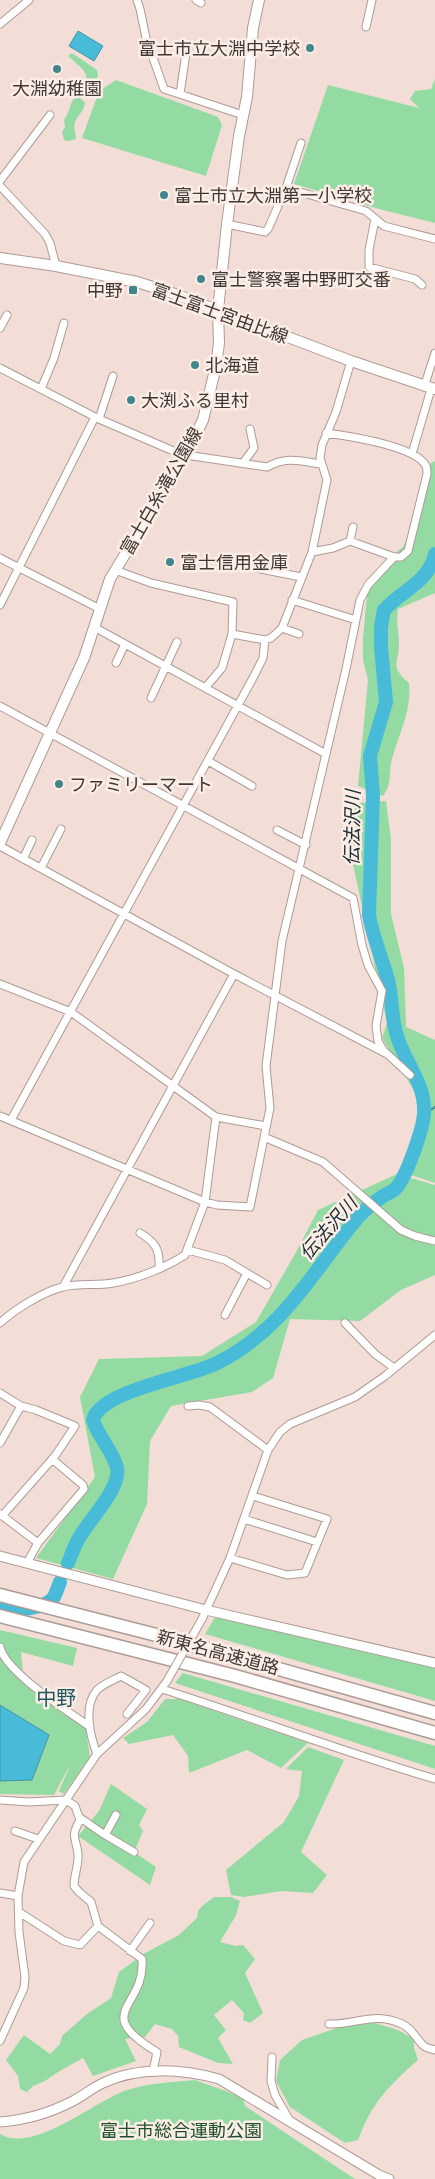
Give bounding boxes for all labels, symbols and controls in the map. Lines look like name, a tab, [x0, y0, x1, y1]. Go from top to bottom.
place label: 富士市立大淵中学校	[138, 37, 300, 60]
marker: 富士市立大淵中学校	[304, 42, 316, 54]
marker: 大淵幼稚園	[51, 63, 63, 75]
place label: 大淵幼稚園	[12, 77, 102, 100]
place label: 富士市立大淵第一小学校	[174, 184, 372, 207]
marker: 富士市立大淵第一小学校	[158, 189, 170, 201]
place label: 富士警察署中野町交番	[211, 268, 391, 291]
marker: 富士警察署中野町交番	[195, 273, 207, 285]
street label: 富士富士宮由比線	[148, 278, 292, 348]
place label: 中野	[87, 279, 123, 302]
marker: 中野	[127, 284, 139, 296]
place label: 北海道	[205, 354, 259, 377]
marker: 北海道	[189, 359, 201, 371]
place label: 大渕ふる里村	[141, 389, 249, 412]
marker: 大渕ふる里村	[125, 394, 137, 406]
street label: 富士白糸滝公園線	[115, 423, 207, 559]
place label: 富士信用金庫	[180, 551, 288, 574]
marker: 富士信用金庫	[164, 556, 176, 568]
place label: ファミリーマート	[69, 773, 213, 796]
marker: ファミリーマート	[53, 778, 65, 790]
water label: 伝法沢川	[339, 788, 365, 866]
water label: 伝法沢川	[294, 1190, 363, 1265]
street label: 新東名高速道路	[154, 1625, 282, 1679]
district label: 中野	[36, 1684, 76, 1711]
park label: 富士市総合運動公園	[100, 2119, 262, 2142]

